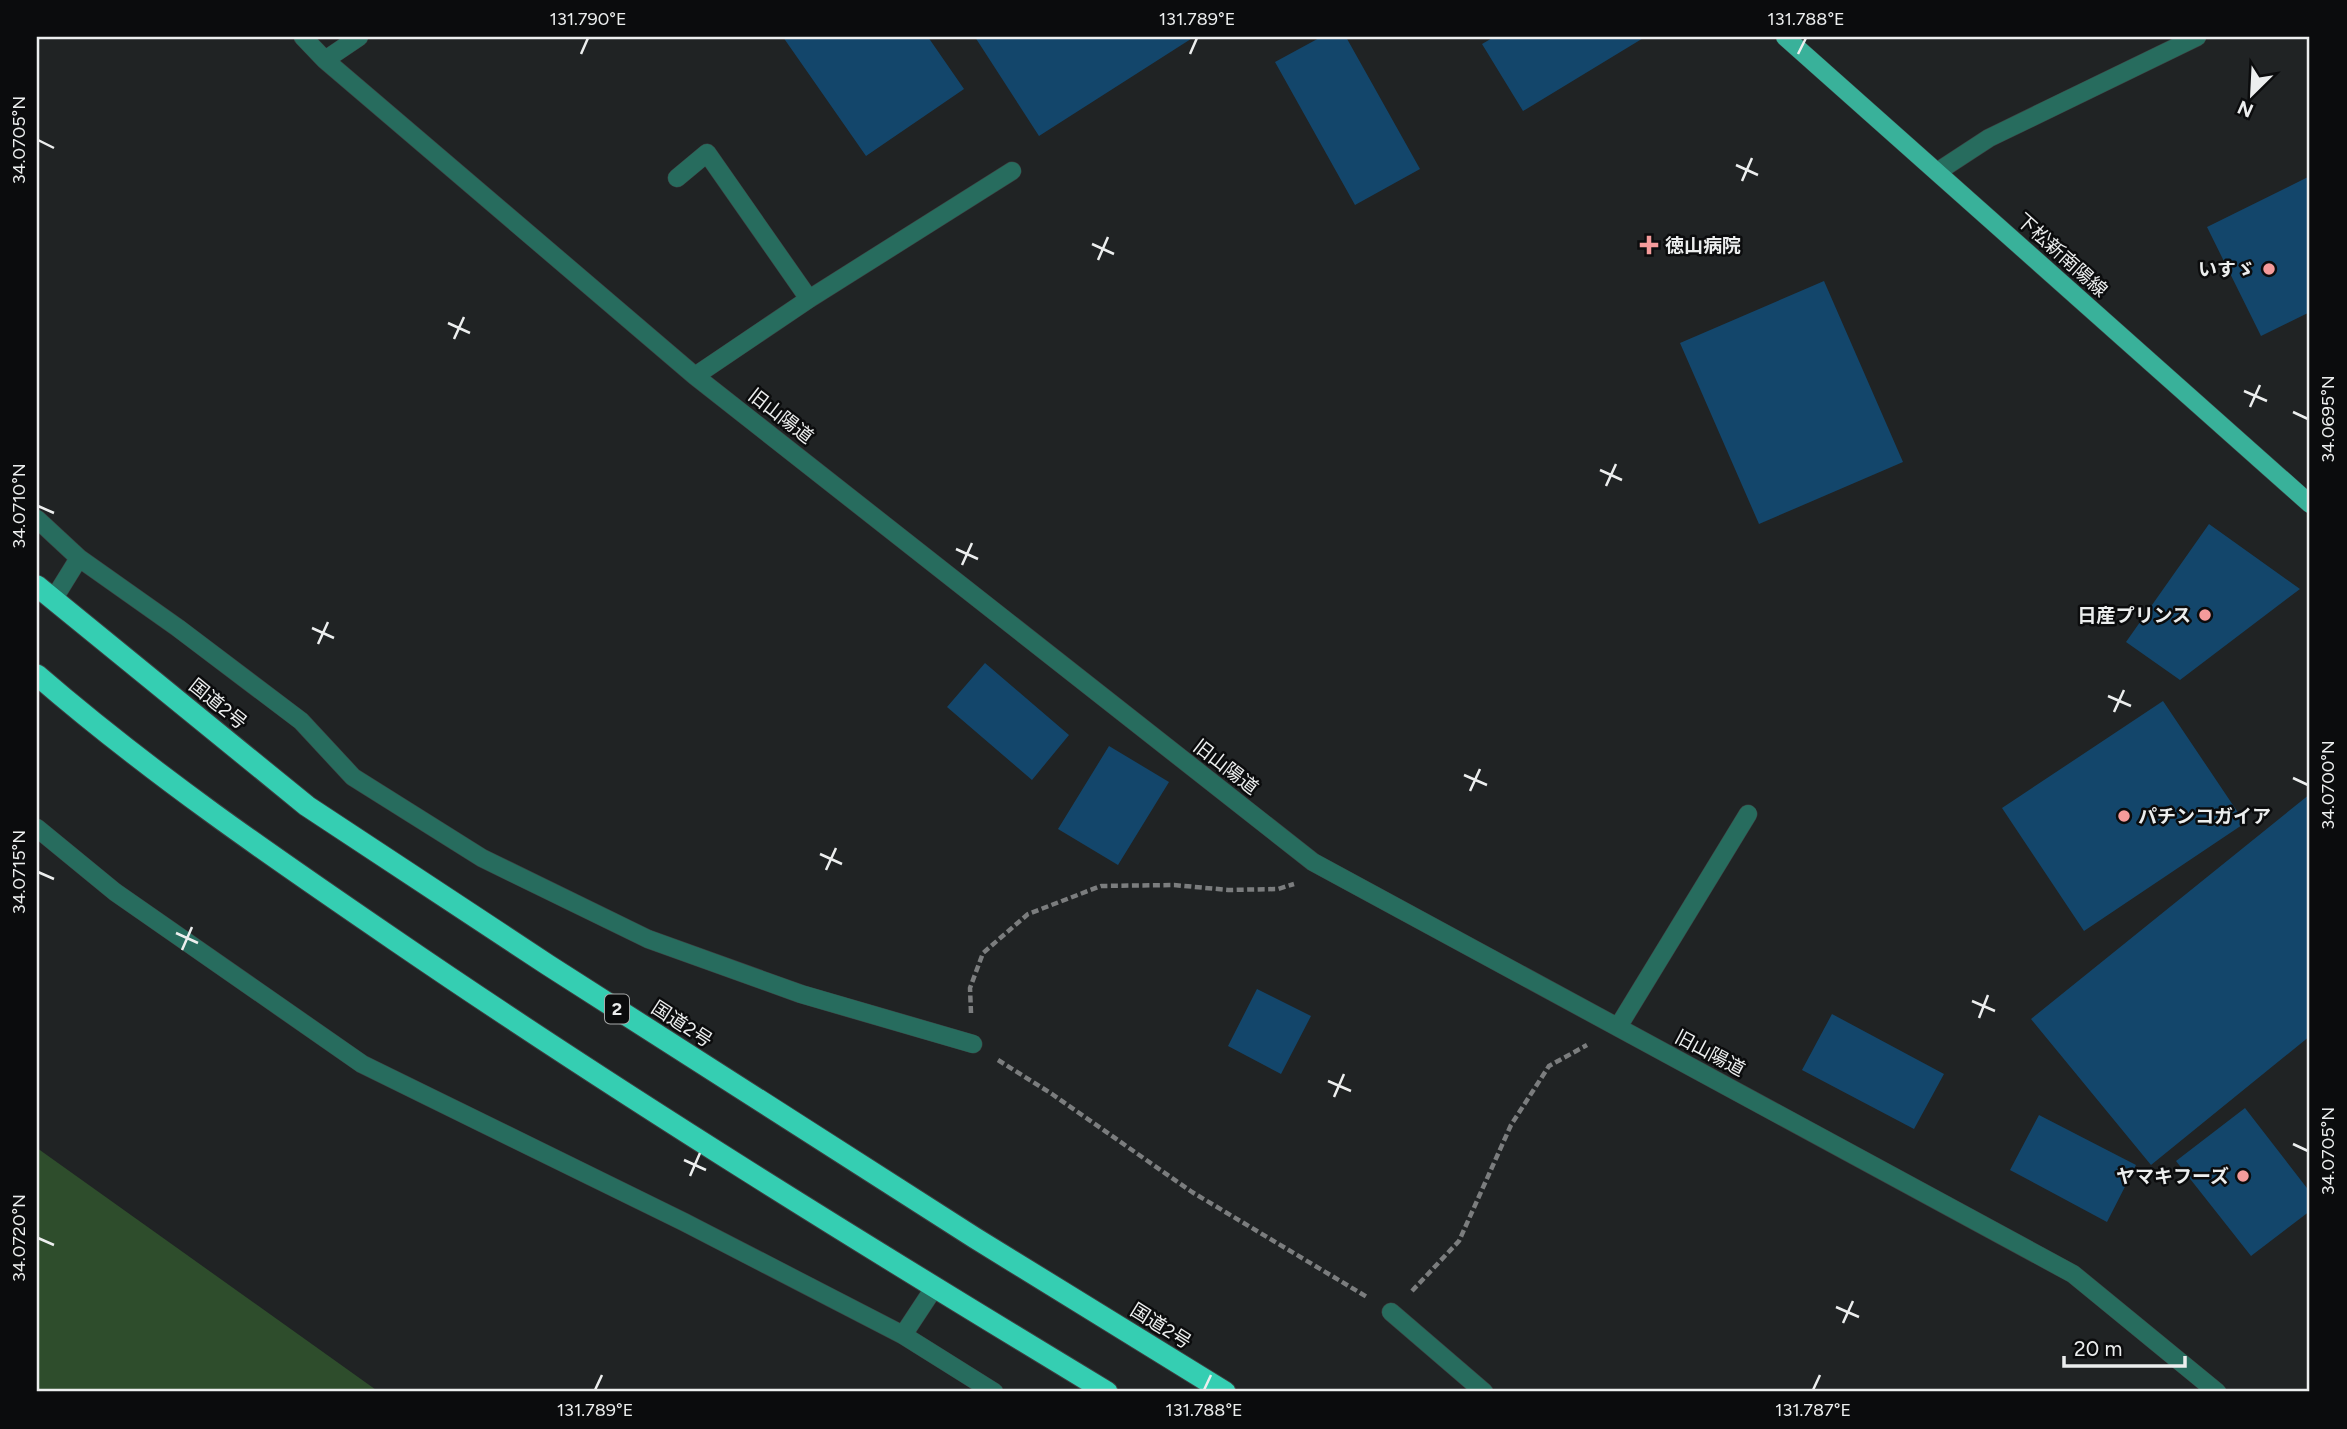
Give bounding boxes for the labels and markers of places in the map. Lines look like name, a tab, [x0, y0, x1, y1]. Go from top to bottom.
place label: 徳山病院	[1665, 234, 1741, 257]
marker: 徳山病院	[1639, 235, 1659, 255]
place label: いすゞ	[2198, 258, 2255, 281]
marker: いすゞ	[2261, 261, 2277, 277]
place label: 日産プリンス	[2077, 604, 2191, 627]
marker: 日産プリンス	[2197, 607, 2213, 623]
place label: パチンコガイア	[2138, 805, 2271, 828]
marker: パチンコガイア	[2116, 808, 2132, 824]
place label: ヤマキフーズ	[2116, 1165, 2229, 1188]
marker: ヤマキフーズ	[2235, 1168, 2251, 1184]

